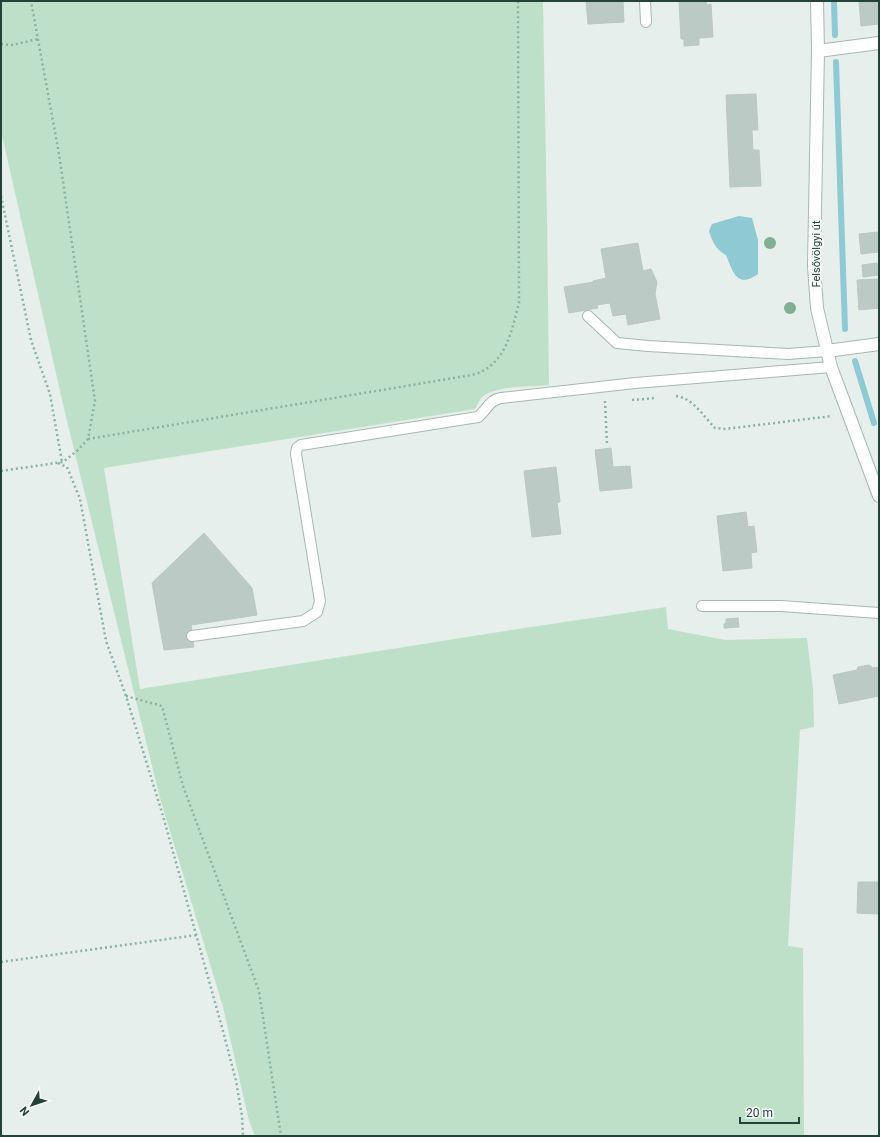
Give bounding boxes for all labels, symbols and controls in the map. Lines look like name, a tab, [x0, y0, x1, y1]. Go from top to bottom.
street label: Felsővölgyi út	[810, 220, 823, 288]
north arrow	[12, 1085, 52, 1125]
scale bar	[740, 1099, 799, 1125]
text: N	[17, 1104, 32, 1118]
text: 20 m	[746, 1106, 773, 1120]

